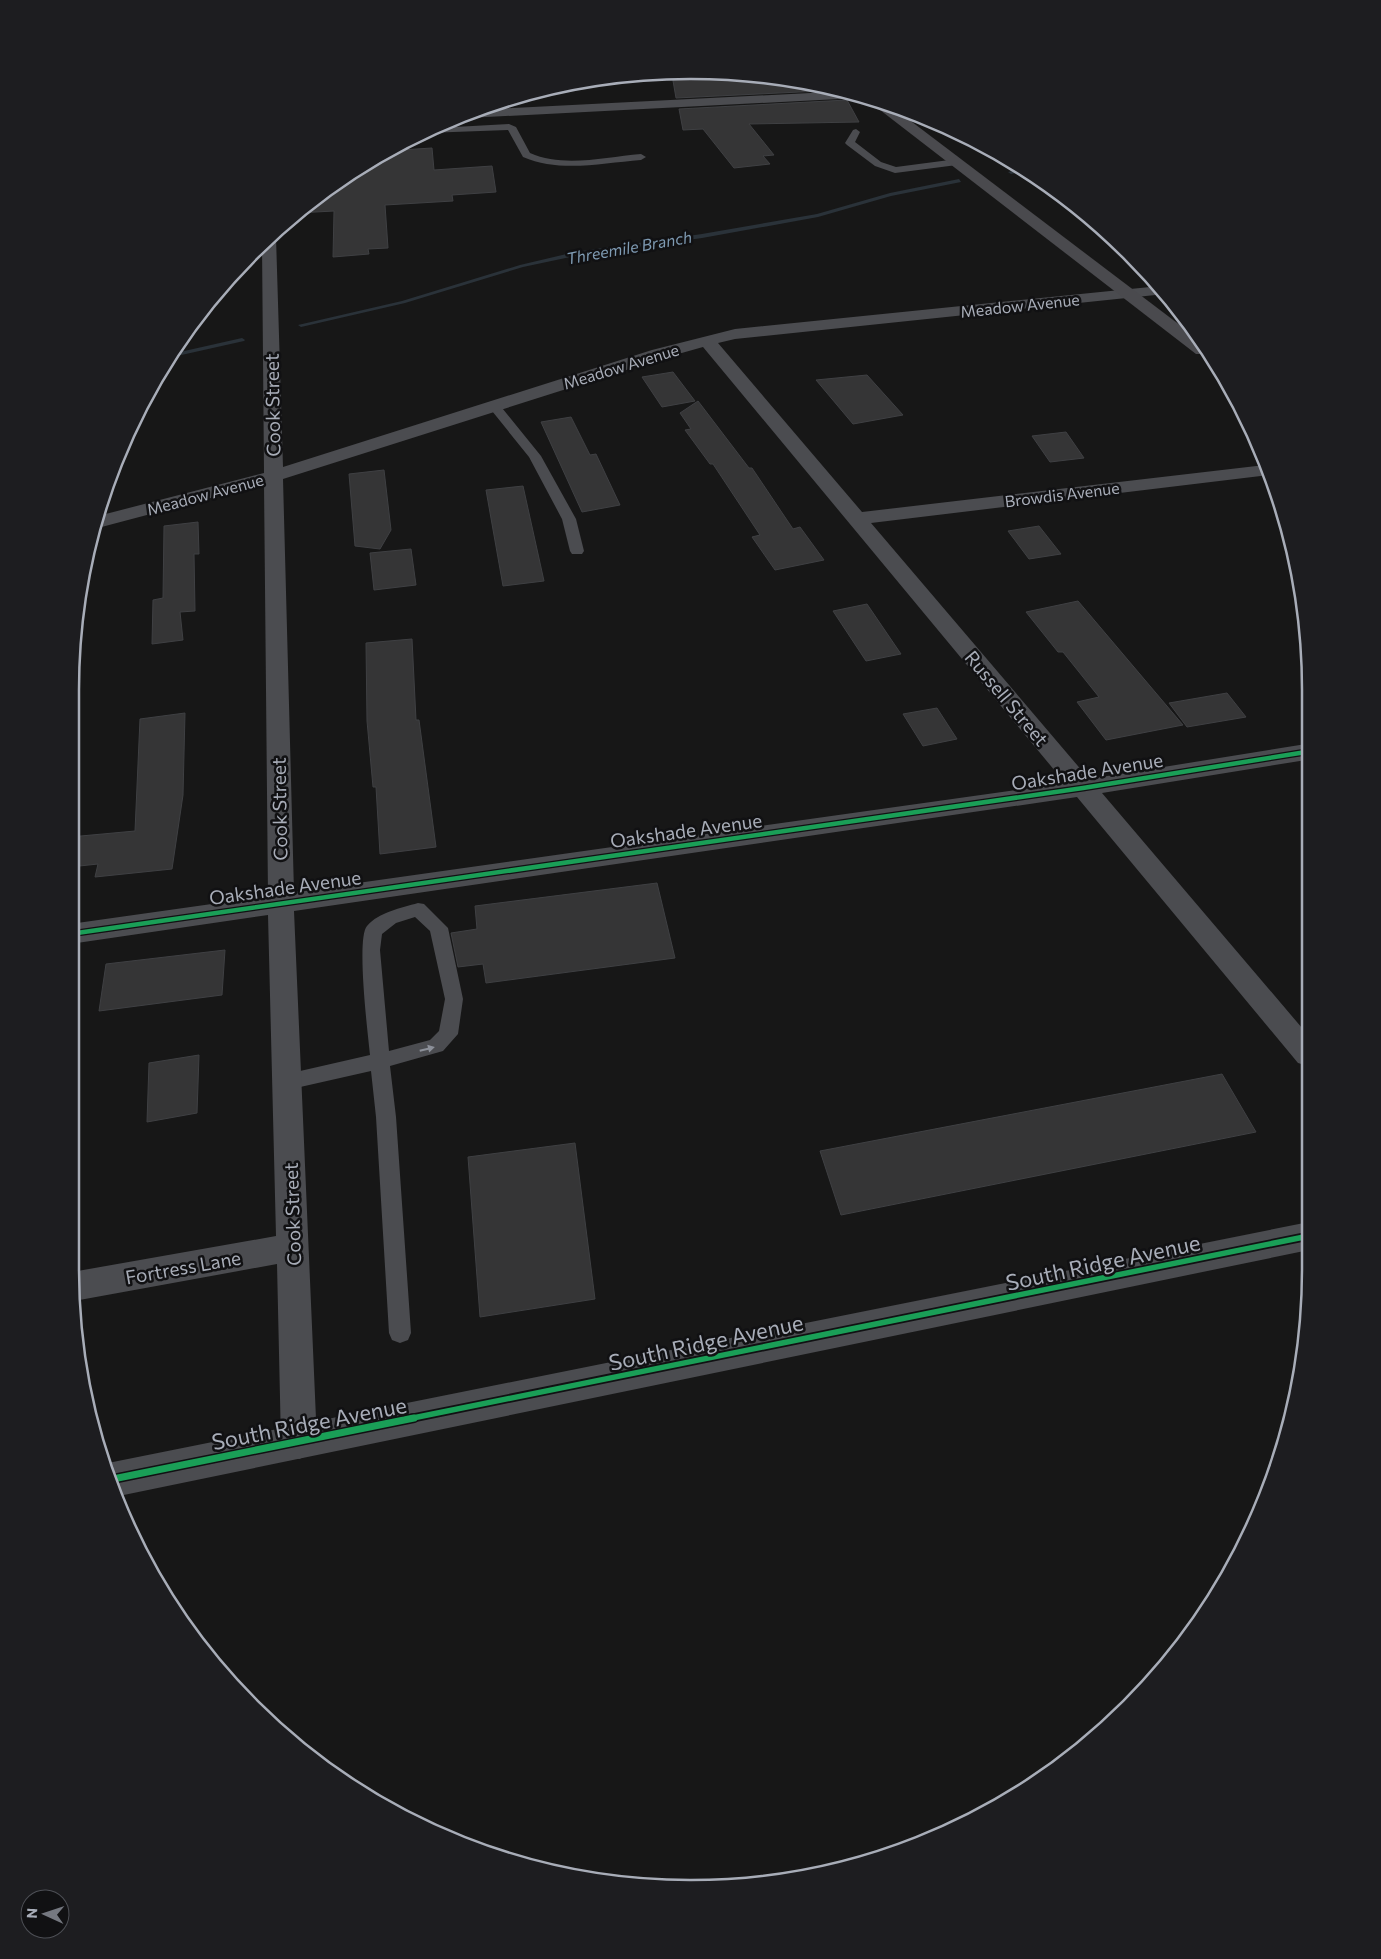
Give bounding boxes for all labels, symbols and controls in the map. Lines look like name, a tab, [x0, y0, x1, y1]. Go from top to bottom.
water label: Threemile Branch	[565, 227, 693, 267]
street label: Meadow Avenue	[959, 289, 1081, 321]
street label: Meadow Avenue	[561, 339, 681, 393]
street label: Cook Street	[260, 353, 284, 457]
street label: Meadow Avenue	[145, 469, 265, 519]
street label: Browdis Avenue	[1004, 478, 1120, 510]
street label: Russell Street	[960, 646, 1054, 751]
street label: Oakshade Avenue	[1010, 748, 1164, 794]
street label: Cook Street	[267, 757, 291, 861]
street label: Oakshade Avenue	[609, 808, 763, 852]
street label: Oakshade Avenue	[208, 865, 362, 909]
one-way arrow	[419, 1045, 434, 1053]
street label: Cook Street	[279, 1162, 305, 1266]
street label: South Ridge Avenue	[1003, 1228, 1203, 1296]
street label: Fortress Lane	[123, 1246, 243, 1288]
street label: South Ridge Avenue	[606, 1308, 806, 1376]
street label: South Ridge Avenue	[209, 1391, 409, 1455]
north arrow	[20, 1889, 70, 1939]
text: N	[23, 1908, 40, 1919]

